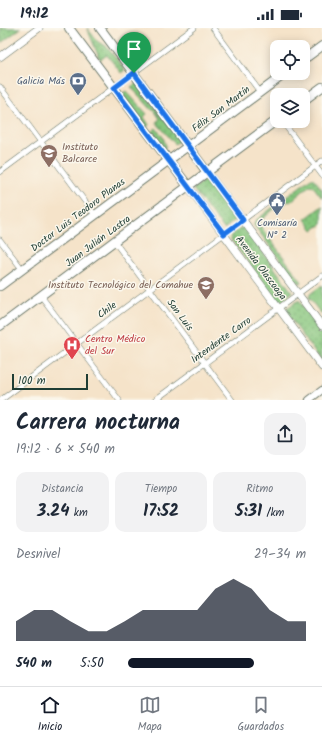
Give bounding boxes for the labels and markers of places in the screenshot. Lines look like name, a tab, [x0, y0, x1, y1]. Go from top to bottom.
pin	[117, 32, 151, 73]
bank icon: Galicia Más	[68, 71, 88, 96]
place label: Galicia Más	[17, 73, 66, 89]
place label: Instituto Balcarce	[62, 139, 98, 167]
school or university icon: Instituto Balcarce	[39, 143, 59, 168]
public building icon: Comisaría N° 2	[267, 191, 287, 216]
place label: Comisaría N° 2	[257, 215, 297, 243]
school or university icon: Instituto Tecnológico del Comahue	[196, 275, 216, 300]
place label: Instituto Tecnológico del Comahue	[48, 277, 193, 293]
place label: Centro Médico del Sur	[85, 331, 146, 359]
hospital icon: Centro Médico del Sur	[62, 335, 82, 360]

